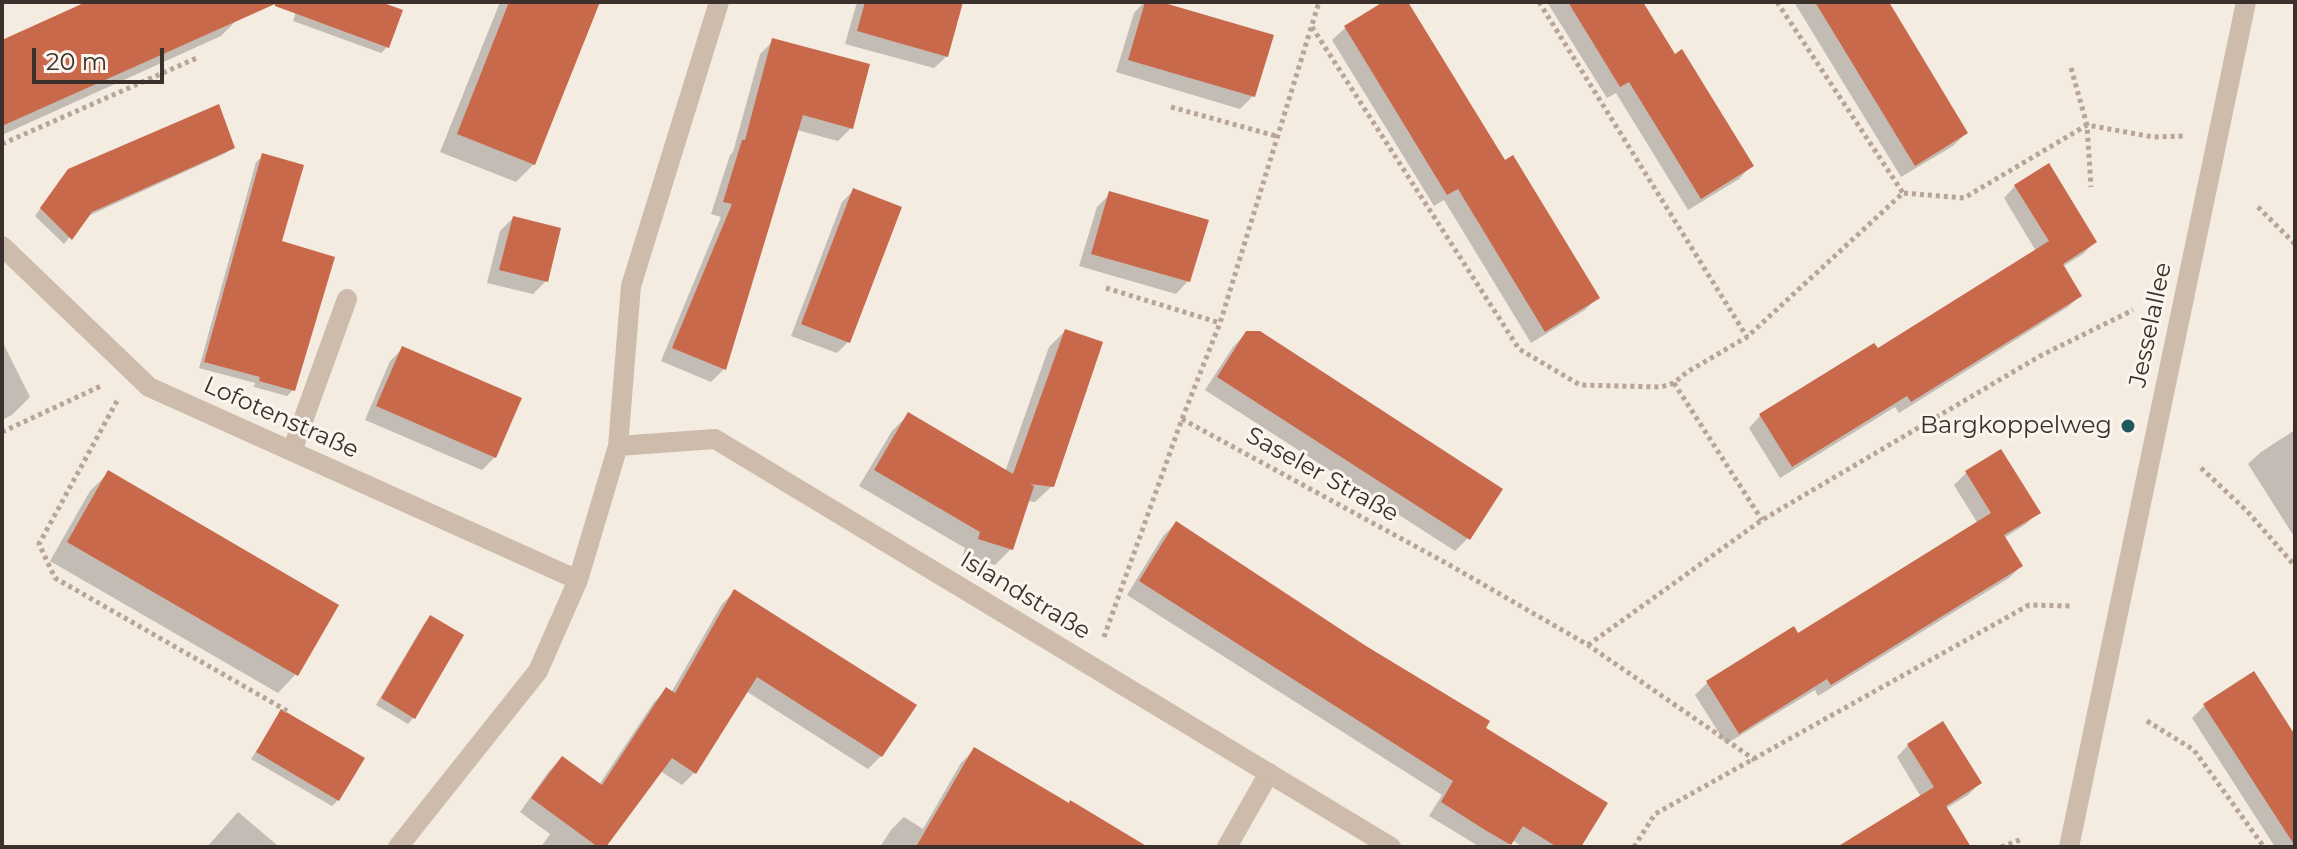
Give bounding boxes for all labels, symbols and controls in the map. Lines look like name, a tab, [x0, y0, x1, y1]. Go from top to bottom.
scale bar	[36, 32, 168, 82]
text: 20 m	[46, 47, 107, 76]
street label: Jesselallee	[2124, 260, 2178, 390]
street label: Lofotenstraße	[199, 371, 363, 465]
place label: Bargkoppelweg	[1920, 412, 2112, 440]
marker: Bargkoppelweg	[2119, 417, 2137, 435]
street label: Saseler Straße	[1241, 421, 1403, 529]
street label: Islandstraße	[955, 546, 1095, 646]

